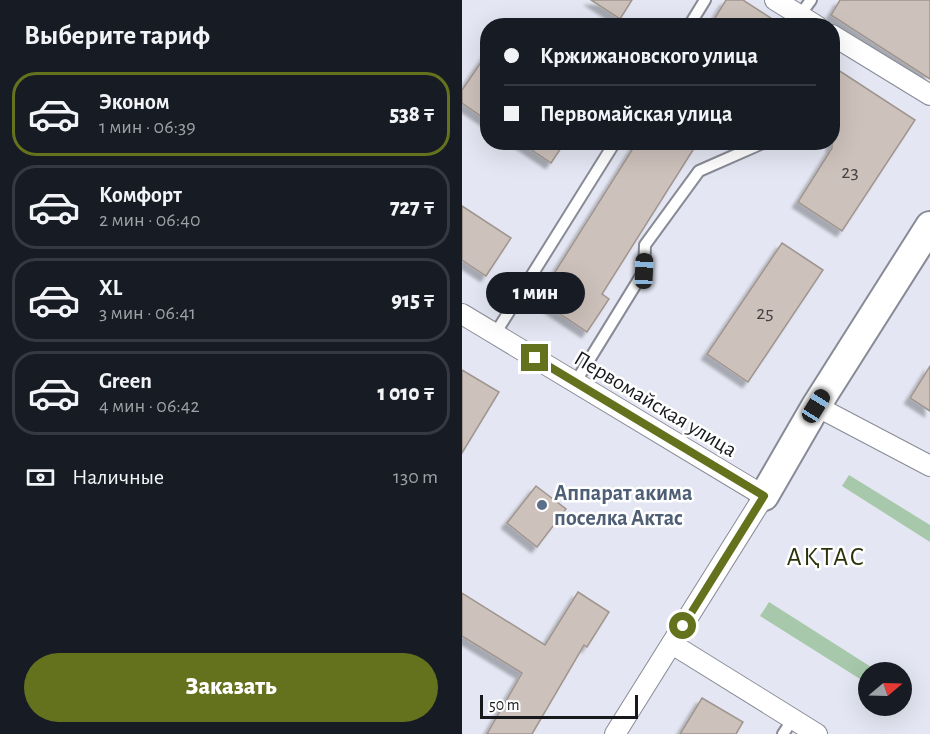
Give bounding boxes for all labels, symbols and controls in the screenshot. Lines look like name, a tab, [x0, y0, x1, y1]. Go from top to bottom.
text: Выберите тариф	[24, 22, 210, 49]
text: Кржижановского улица	[540, 45, 758, 67]
icon: car	[27, 87, 81, 141]
text: Эконом	[99, 91, 170, 113]
text: 538 ₸	[389, 103, 435, 125]
text: Первомайская улица	[540, 103, 732, 125]
text: 1 мин · 06:39	[99, 117, 196, 137]
house number: 23	[841, 162, 859, 182]
icon: car	[27, 180, 81, 234]
text: Комфорт	[99, 184, 182, 206]
text: 727 ₸	[390, 196, 435, 218]
text: 2 мин · 06:40	[99, 210, 201, 230]
car	[634, 253, 654, 289]
callout: 1 мин	[485, 271, 584, 313]
icon: car	[27, 273, 81, 327]
text: XL	[99, 277, 122, 299]
text: 1 мин	[513, 283, 558, 303]
text: 915 ₸	[391, 289, 435, 311]
text: 3 мин · 06:41	[99, 303, 196, 323]
house number: 25	[756, 303, 774, 323]
route end	[521, 344, 548, 371]
street label: Первомайская улица	[570, 347, 741, 461]
icon: car	[27, 366, 81, 420]
text: Green	[99, 370, 152, 392]
text: 1 010 ₸	[378, 382, 435, 404]
car	[799, 386, 833, 426]
text: 4 мин · 06:42	[99, 396, 200, 416]
icon: cash	[24, 461, 57, 494]
text: Наличные	[72, 466, 164, 488]
text: 130 m	[393, 467, 438, 487]
place label: Аппарат акима поселка Актас	[554, 482, 692, 529]
marker: Аппарат акима поселка Актас	[535, 498, 549, 512]
district label: АҚТАС	[786, 544, 866, 570]
route start	[669, 612, 696, 639]
button: Заказать	[24, 653, 438, 722]
north arrow	[858, 662, 912, 716]
map controls	[858, 662, 912, 716]
scale bar	[480, 692, 638, 720]
text: 50 m	[489, 697, 520, 713]

